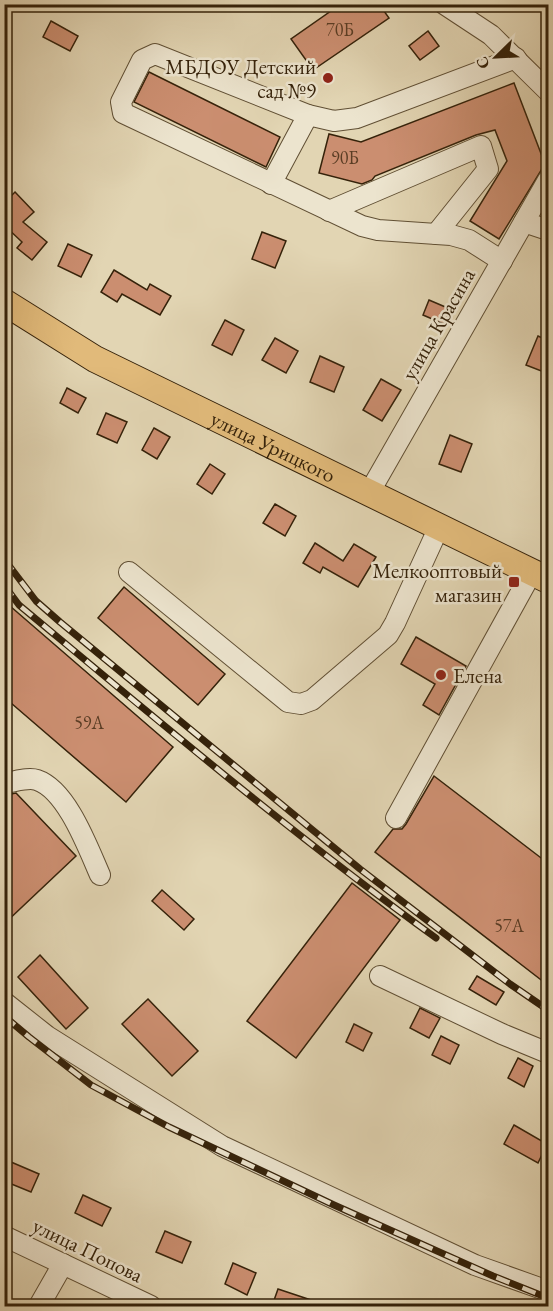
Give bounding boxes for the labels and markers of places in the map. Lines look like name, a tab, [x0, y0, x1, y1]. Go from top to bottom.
place label: МБДОУ Детский сад №9	[165, 53, 316, 104]
marker: МБДОУ Детский сад №9	[321, 71, 335, 85]
place label: Мелкооптовый магазин	[372, 557, 502, 608]
marker: Мелкооптовый магазин	[507, 575, 521, 589]
place label: Елена	[453, 662, 503, 689]
marker: Елена	[434, 668, 448, 682]

